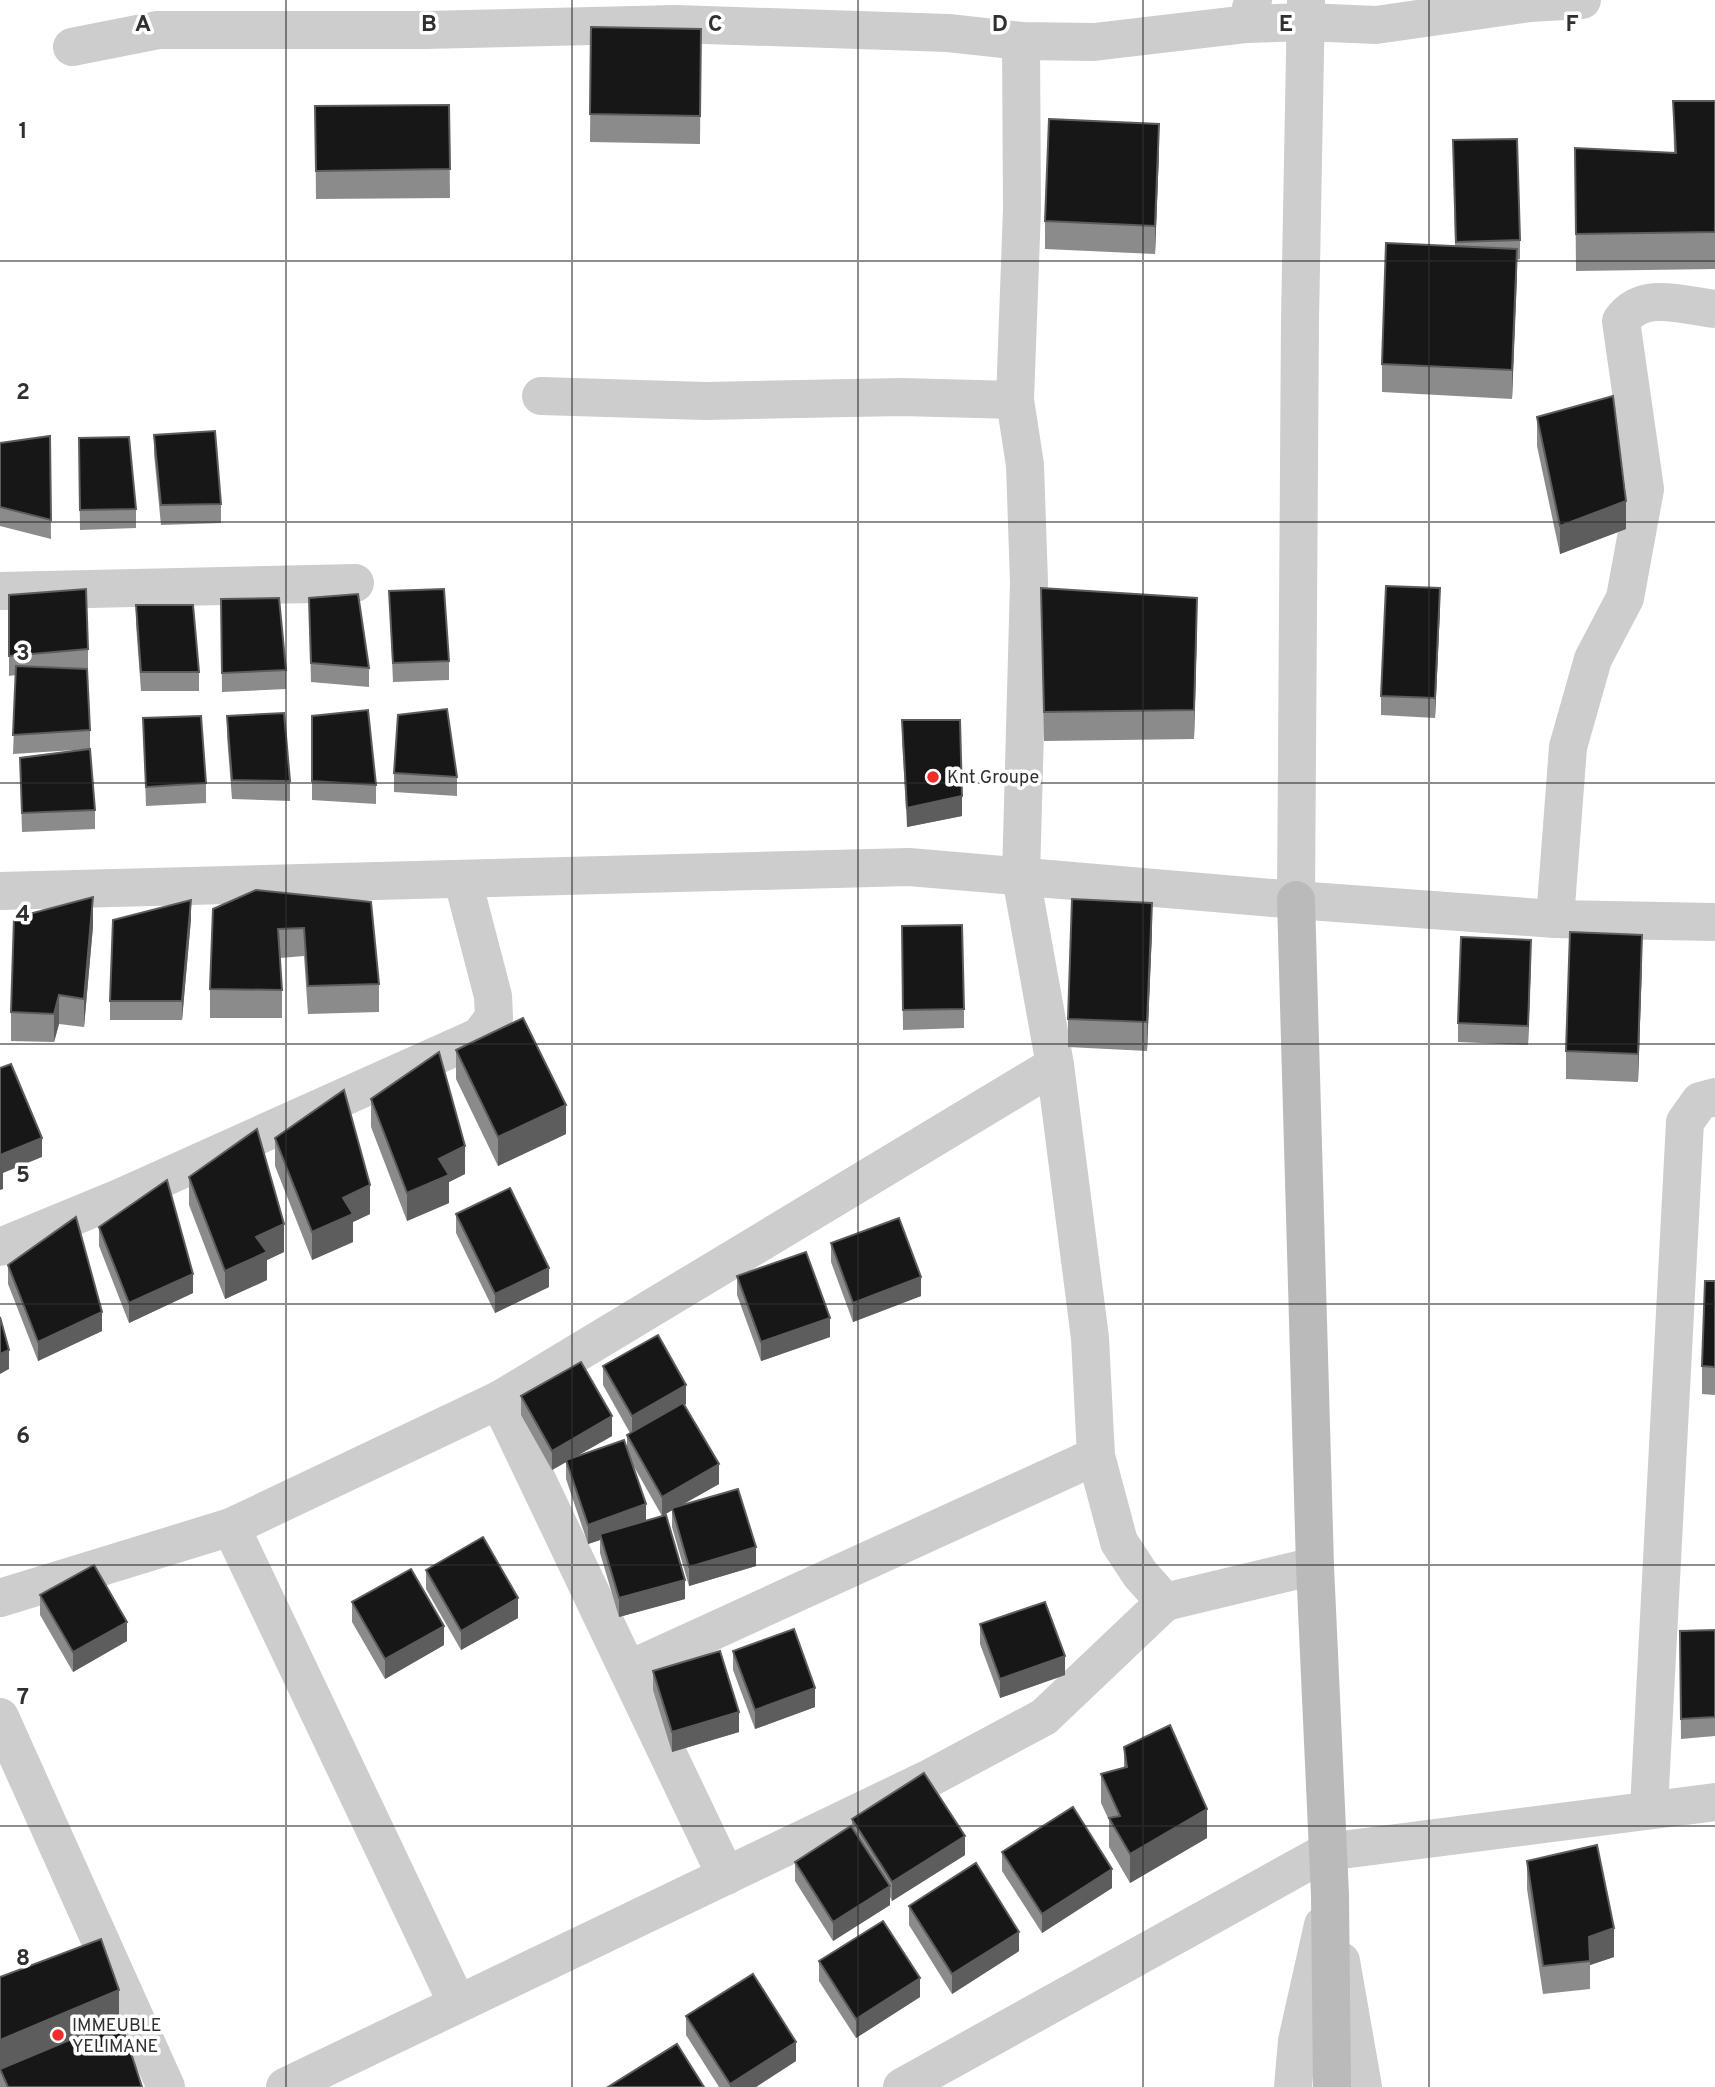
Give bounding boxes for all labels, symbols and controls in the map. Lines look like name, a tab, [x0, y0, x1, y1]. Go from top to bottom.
text: A	[135, 11, 151, 40]
text: B	[421, 11, 437, 40]
text: C	[708, 11, 722, 40]
text: D	[992, 11, 1008, 40]
text: E	[1279, 11, 1293, 40]
text: F	[1565, 11, 1579, 40]
text: 1	[18, 118, 28, 147]
text: 2	[16, 379, 30, 408]
text: 3	[16, 640, 30, 669]
place label: Knt Groupe	[947, 767, 1039, 790]
marker: Knt Groupe	[925, 769, 941, 785]
text: 4	[16, 901, 30, 930]
text: 5	[16, 1162, 30, 1191]
text: 6	[16, 1423, 30, 1452]
text: 7	[17, 1684, 29, 1713]
text: 8	[16, 1945, 30, 1974]
place label: IMMEUBLE YELIMANE	[72, 2015, 162, 2059]
marker: IMMEUBLE YELIMANE	[50, 2027, 66, 2043]

